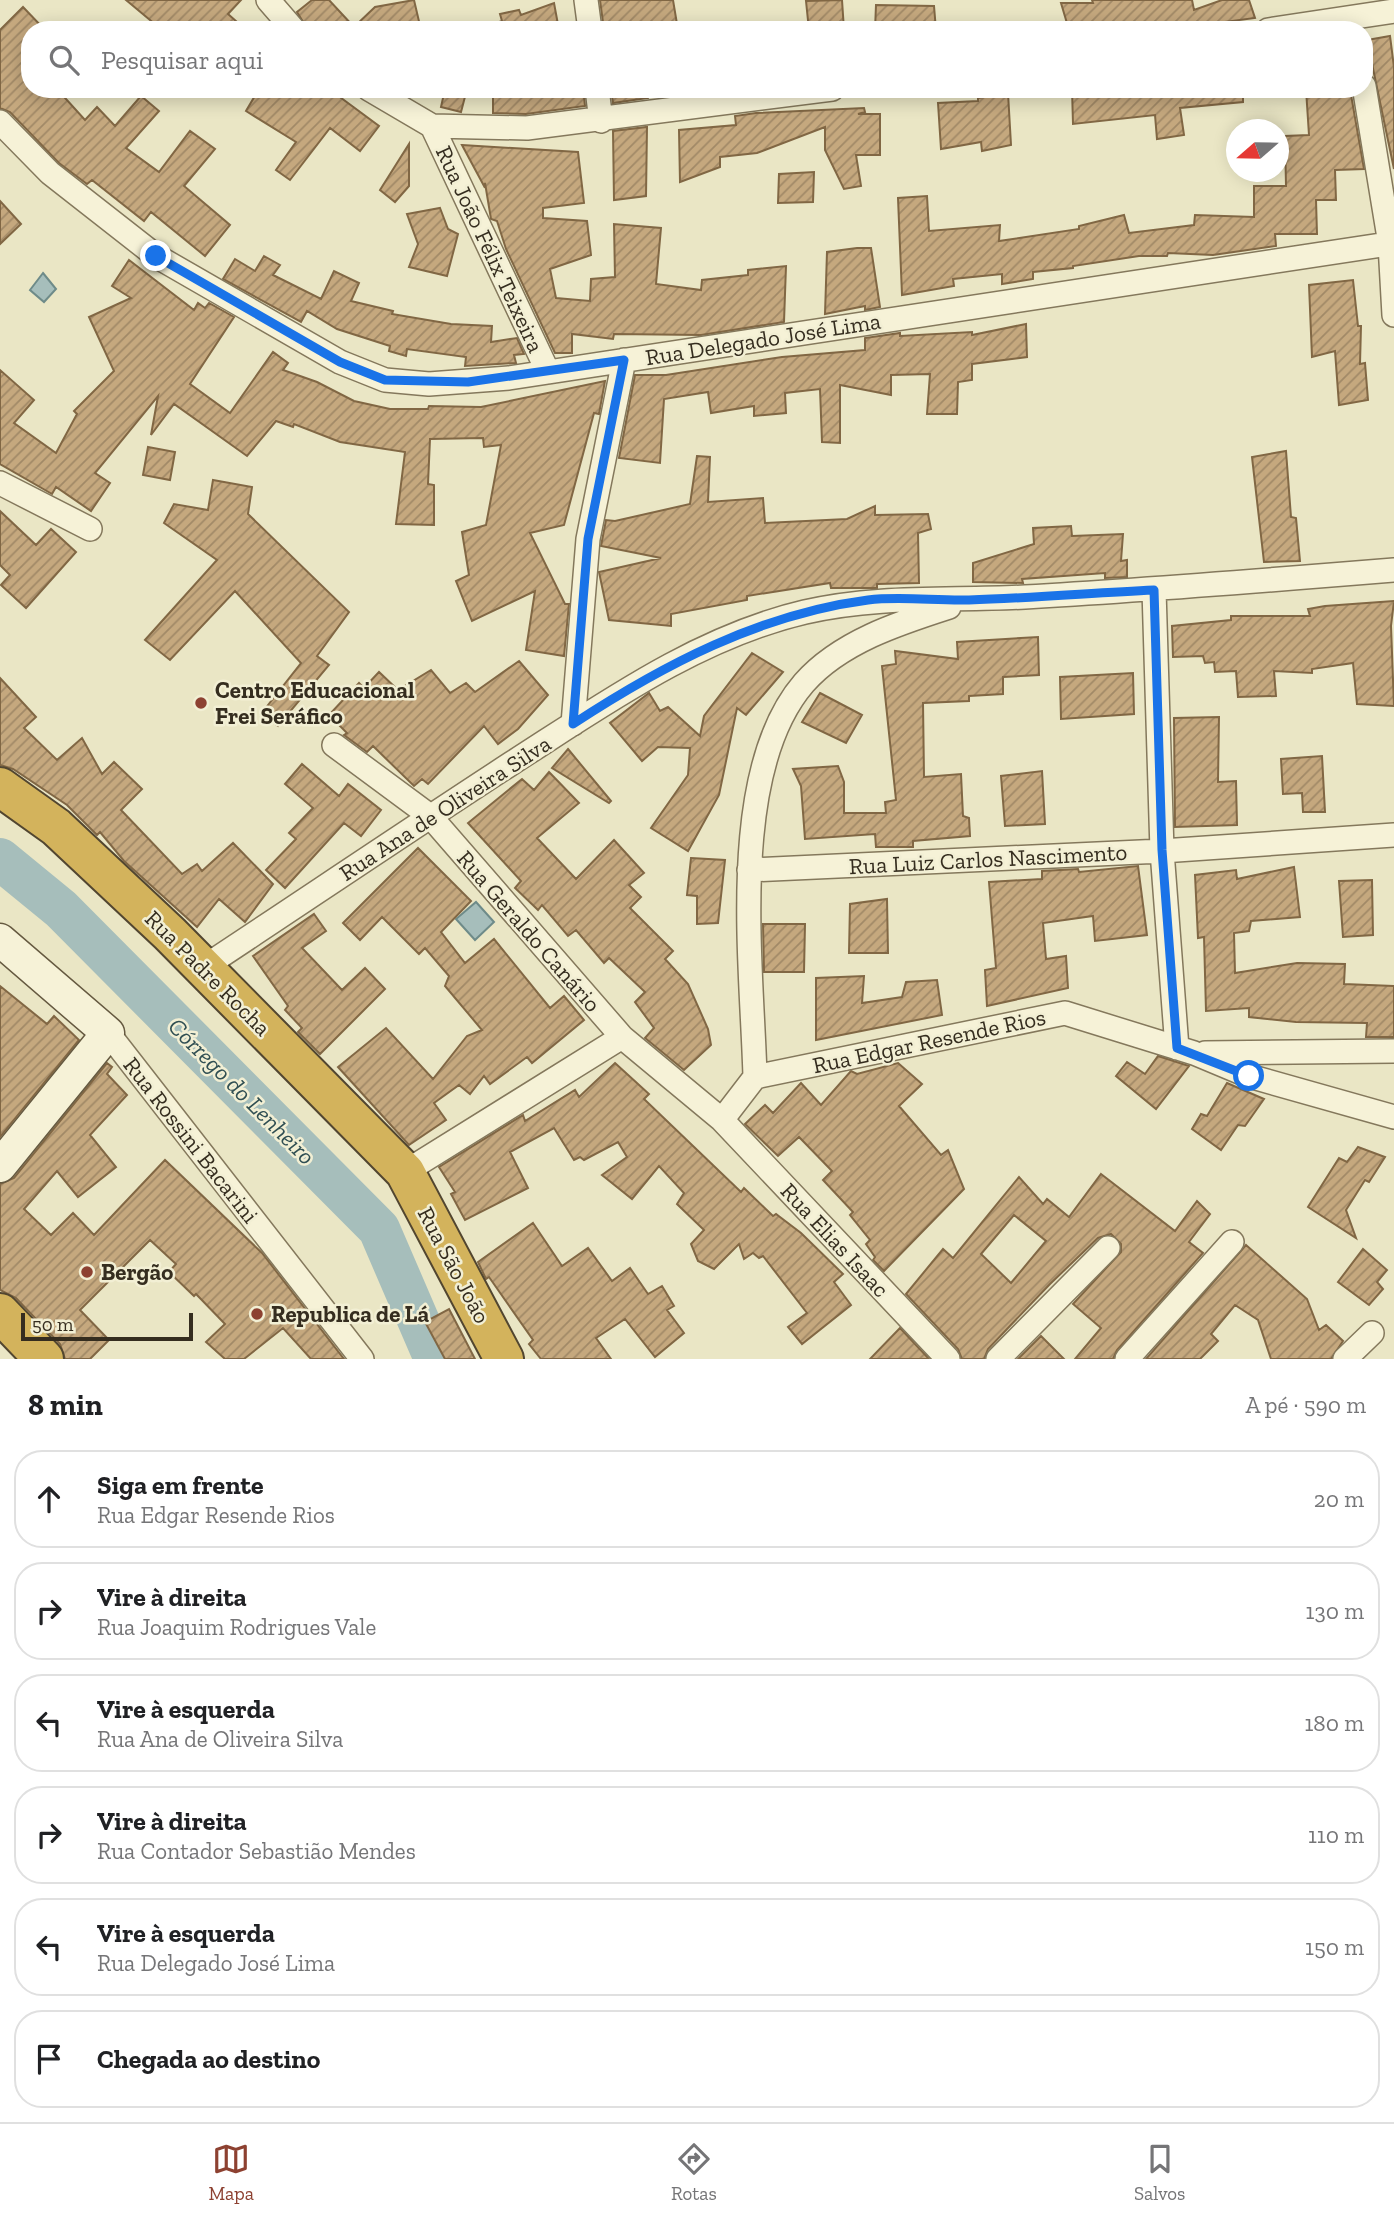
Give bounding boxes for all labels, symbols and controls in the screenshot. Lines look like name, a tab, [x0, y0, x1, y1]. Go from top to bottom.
search box	[21, 21, 1373, 98]
icon: search	[45, 41, 83, 79]
text: Pesquisar aqui	[101, 44, 263, 76]
north arrow	[1226, 119, 1289, 182]
street label: Rua João Félix Teixeira	[430, 141, 550, 357]
route end	[140, 240, 171, 271]
street label: Rua Delegado José Lima	[643, 307, 883, 371]
place label: Centro Educacional Frei Seráfico	[215, 676, 415, 730]
marker: Centro Educacional Frei Seráfico	[193, 695, 209, 711]
street label: Rua Ana de Oliveira Silva	[334, 729, 556, 887]
street label: Rua Luiz Carlos Nascimento	[848, 838, 1128, 880]
street label: Rua Geraldo Canário	[451, 845, 607, 1017]
street label: Rua Padre Rocha	[139, 904, 277, 1042]
street label: Rua Edgar Resende Rios	[810, 1003, 1048, 1079]
water label: Córrego do Lenheiro	[163, 1012, 321, 1170]
street label: Rua Rossini Bacarini	[117, 1051, 265, 1229]
route start	[1233, 1060, 1264, 1091]
street label: Rua Elias Isaac	[775, 1177, 895, 1303]
street label: Rua São João	[412, 1202, 496, 1328]
place label: Bergão	[101, 1258, 173, 1286]
marker: Bergão	[79, 1264, 95, 1280]
place label: Republica de Lá	[271, 1300, 429, 1328]
marker: Republica de Lá	[249, 1306, 265, 1322]
scale bar	[21, 1310, 192, 1342]
text: 50 m	[32, 1313, 73, 1336]
text: 8 min	[28, 1387, 103, 1423]
text: A pé · 590 m	[1245, 1391, 1366, 1419]
text: Siga em frente	[97, 1469, 264, 1501]
icon: ahead	[30, 1480, 68, 1518]
text: 20 m	[1314, 1485, 1364, 1513]
text: Rua Edgar Resende Rios	[97, 1501, 335, 1529]
text: Vire à direita	[97, 1581, 247, 1613]
icon: right	[30, 1592, 68, 1630]
text: 130 m	[1306, 1597, 1364, 1625]
text: Rua Joaquim Rodrigues Vale	[97, 1613, 376, 1641]
text: Vire à esquerda	[97, 1693, 275, 1725]
icon: left	[30, 1704, 68, 1742]
text: 180 m	[1304, 1709, 1364, 1737]
text: Rua Ana de Oliveira Silva	[97, 1725, 343, 1753]
text: Vire à direita	[97, 1805, 247, 1837]
icon: right	[30, 1816, 68, 1854]
text: 110 m	[1308, 1821, 1364, 1849]
text: Rua Contador Sebastião Mendes	[97, 1837, 416, 1865]
text: Vire à esquerda	[97, 1917, 275, 1949]
icon: left	[30, 1928, 68, 1966]
text: 150 m	[1305, 1933, 1364, 1961]
text: Rua Delegado José Lima	[97, 1949, 335, 1977]
icon: arrive	[30, 2040, 68, 2078]
text: Chegada ao destino	[97, 2043, 320, 2075]
tab: Mapa	[209, 2140, 254, 2205]
tab: Rotas	[671, 2140, 717, 2205]
tab: Salvos	[1134, 2140, 1185, 2205]

